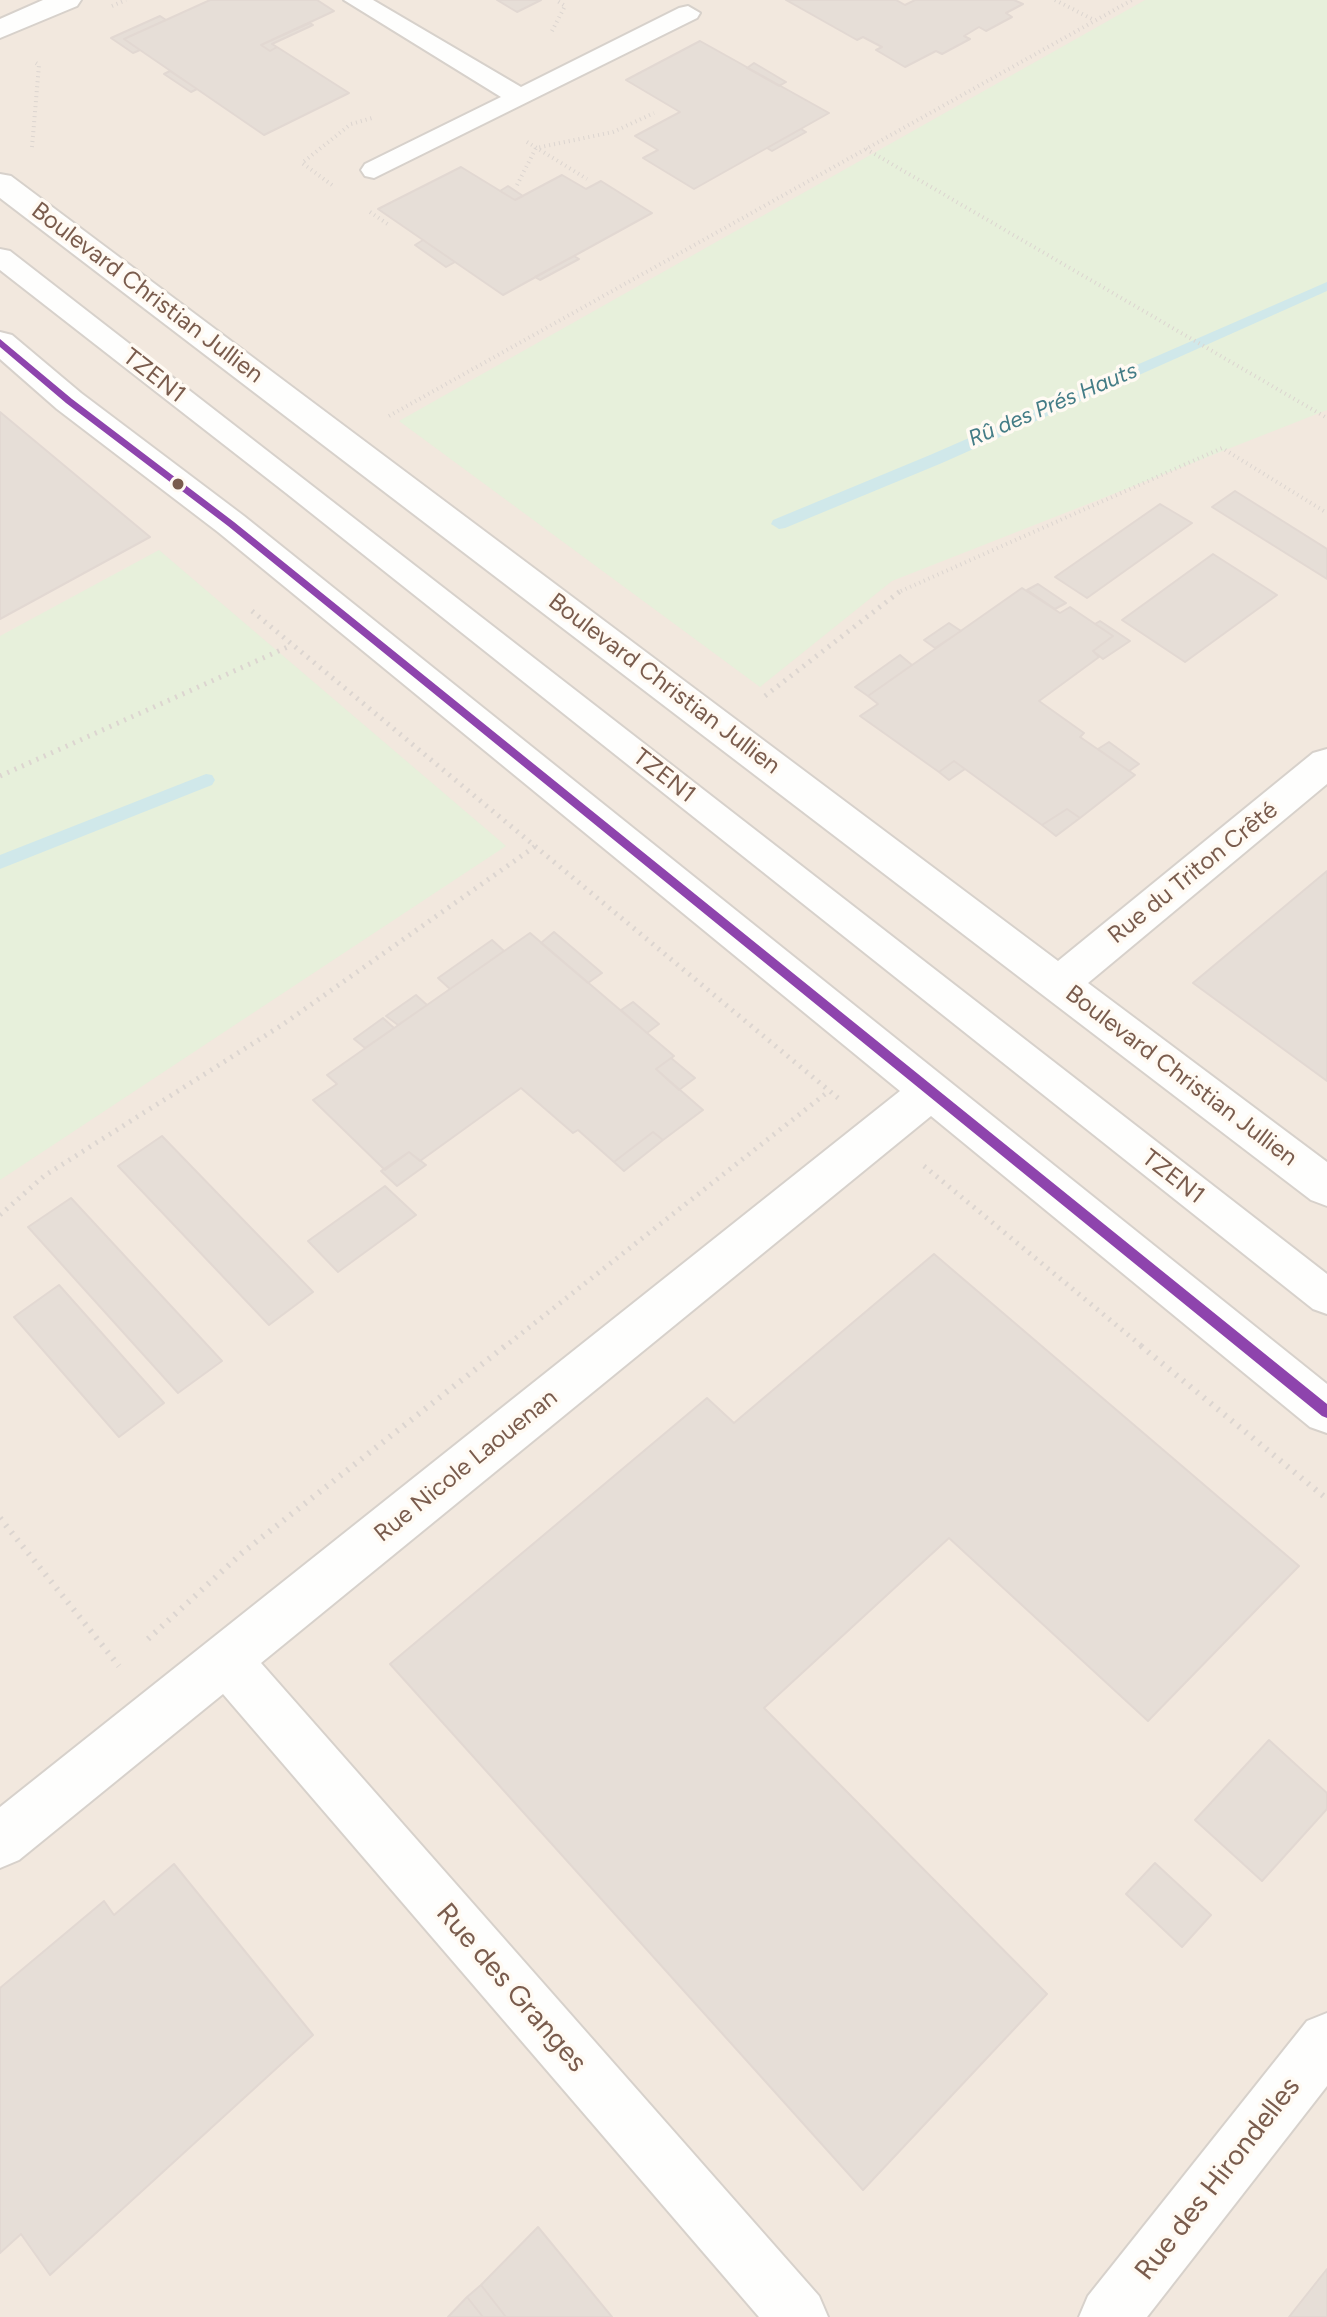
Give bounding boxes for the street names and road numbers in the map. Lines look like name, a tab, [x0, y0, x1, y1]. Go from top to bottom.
street label: Boulevard Christian Jullien	[25, 196, 269, 390]
street label: TZEN1	[117, 343, 191, 409]
street label: Boulevard Christian Jullien	[542, 587, 786, 781]
street label: TZEN1	[627, 743, 701, 809]
street label: Rue du Triton Crêté	[1103, 796, 1283, 950]
street label: Boulevard Christian Jullien	[1059, 979, 1303, 1173]
street label: TZEN1	[1136, 1144, 1210, 1210]
street label: Rue Nicole Laouenan	[369, 1383, 563, 1549]
street label: Rue des Granges	[429, 1897, 593, 2079]
street label: Rue des Hirondelles	[1128, 2071, 1308, 2287]

